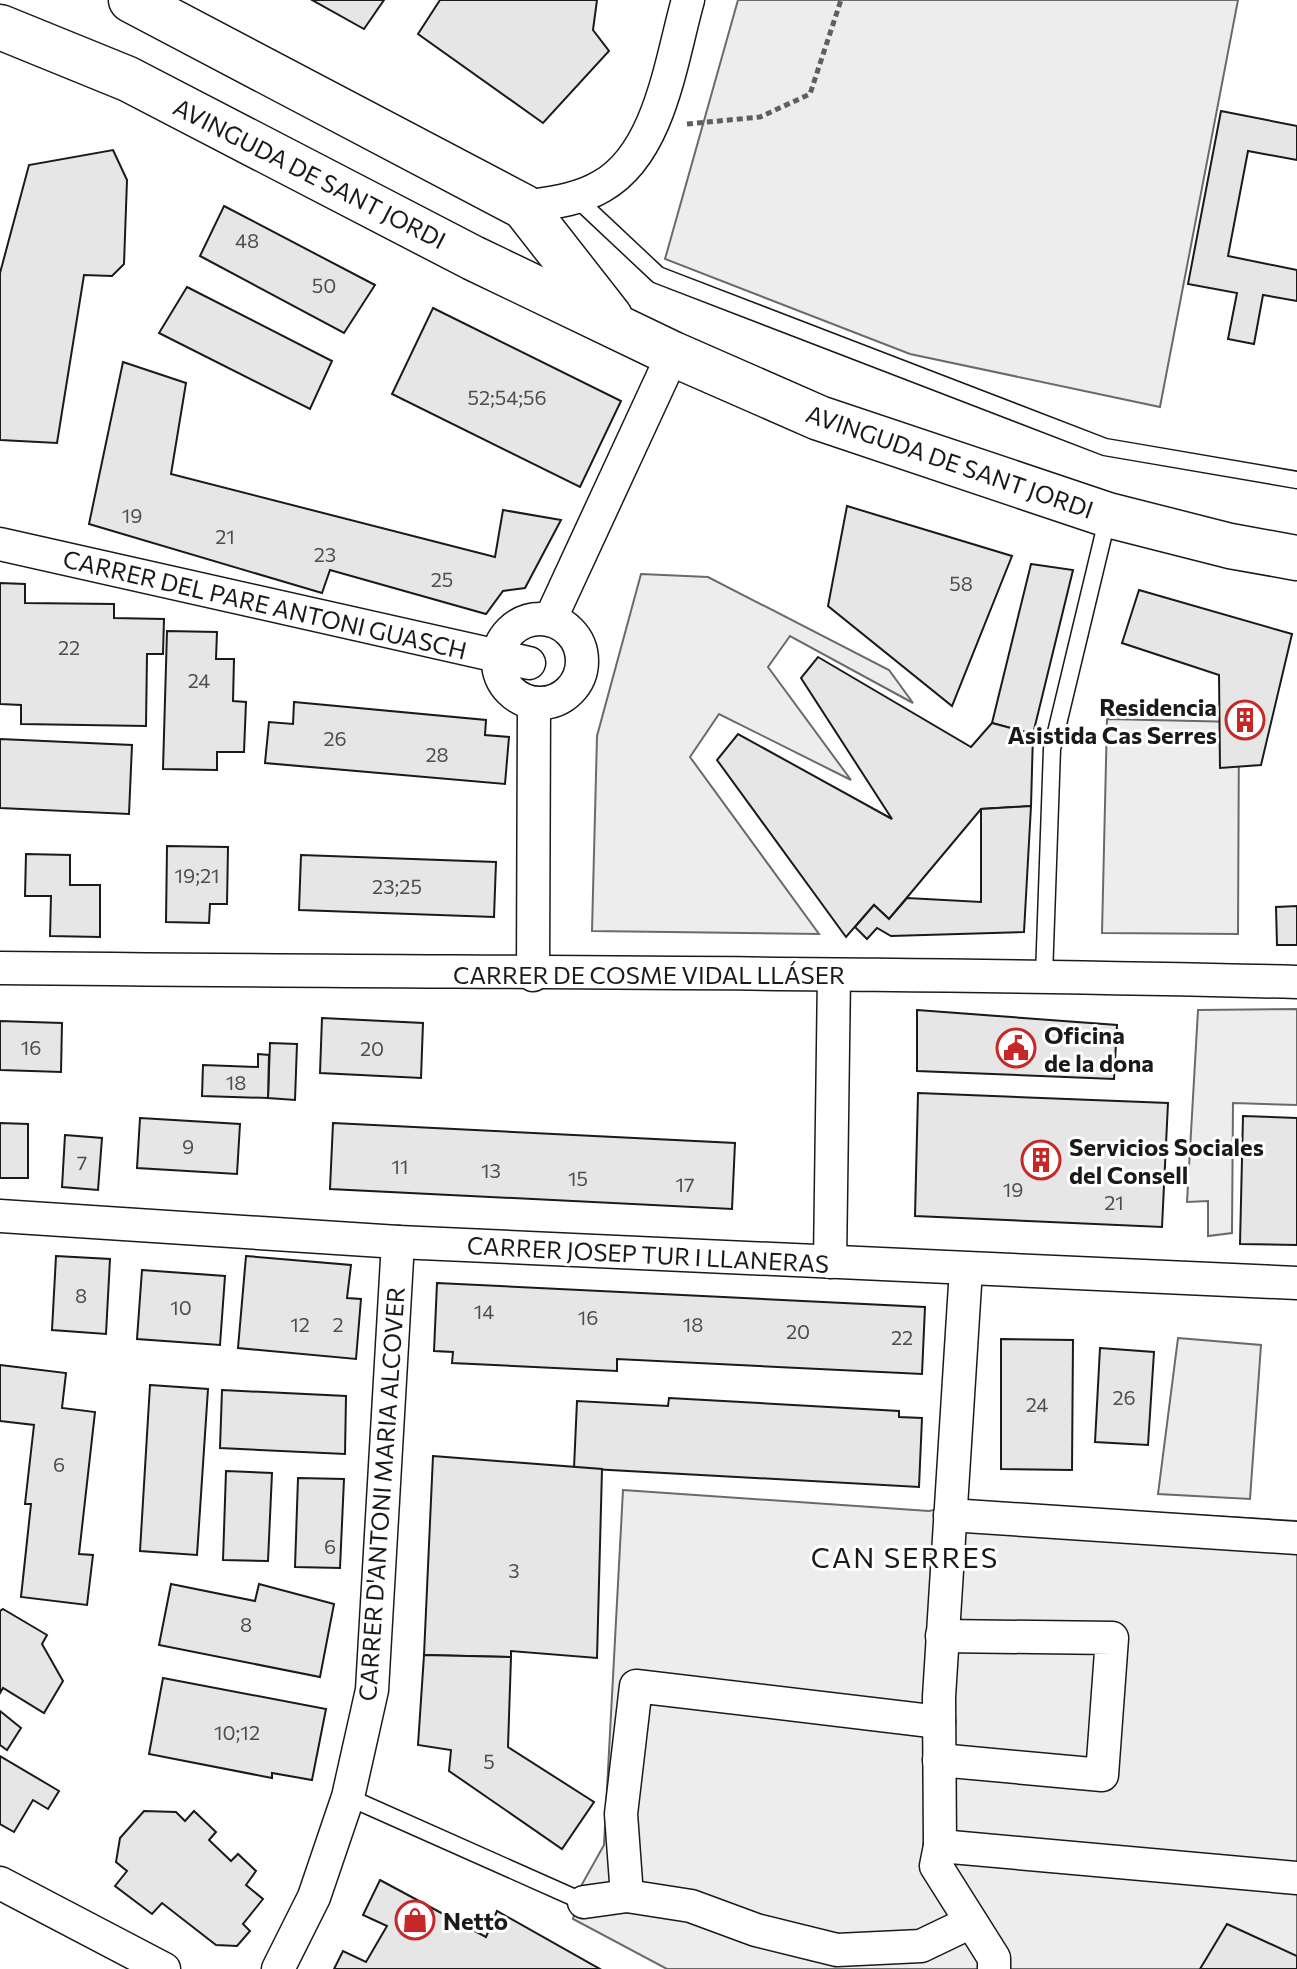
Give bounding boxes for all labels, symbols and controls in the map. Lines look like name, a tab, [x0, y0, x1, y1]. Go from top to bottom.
street label: AVINGUDA DE SANT JORDI	[169, 92, 451, 254]
house number: 48	[235, 228, 259, 252]
house number: 50	[312, 273, 336, 297]
house number: 52;54;56	[467, 385, 547, 409]
street label: AVINGUDA DE SANT JORDI	[803, 398, 1097, 524]
house number: 19	[122, 503, 142, 527]
house number: 21	[215, 524, 235, 548]
house number: 23	[314, 542, 336, 566]
street label: CARRER DEL PARE ANTONI GUASCH	[60, 543, 470, 665]
house number: 25	[431, 567, 453, 591]
house number: 58	[949, 571, 973, 595]
house number: 22	[58, 635, 80, 659]
house number: 24	[188, 668, 210, 692]
place label: Residencia Asistida Cas Serres	[1008, 692, 1217, 749]
building icon: Residencia Asistida Cas Serres	[1224, 699, 1266, 741]
house number: 26	[323, 726, 347, 750]
house number: 28	[425, 742, 449, 766]
house number: 19;21	[174, 863, 220, 887]
house number: 23;25	[372, 874, 422, 898]
street label: CARRER DE COSME VIDAL LLÁSER	[453, 960, 845, 989]
place label: Oficina de la dona	[1044, 1020, 1154, 1077]
public building icon: Oficina de la dona	[995, 1027, 1037, 1069]
house number: 16	[21, 1035, 41, 1059]
house number: 20	[360, 1036, 384, 1060]
house number: 18	[226, 1070, 246, 1094]
place label: Servicios Sociales del Consell	[1069, 1132, 1264, 1189]
house number: 9	[182, 1134, 194, 1158]
building icon: Servicios Sociales del Consell	[1020, 1139, 1062, 1181]
house number: 7	[77, 1150, 87, 1174]
house number: 11	[391, 1154, 409, 1178]
house number: 13	[481, 1158, 501, 1182]
house number: 15	[568, 1166, 588, 1190]
house number: 17	[675, 1172, 695, 1196]
house number: 19	[1003, 1177, 1023, 1201]
house number: 21	[1104, 1190, 1124, 1214]
street label: CARRER JOSEP TUR I LLANERAS	[466, 1230, 830, 1278]
house number: 8	[75, 1283, 87, 1307]
street label: CARRER D'ANTONI MARIA ALCOVER	[352, 1286, 410, 1702]
house number: 10	[170, 1295, 192, 1319]
house number: 14	[474, 1299, 494, 1323]
house number: 16	[578, 1305, 598, 1329]
house number: 12	[290, 1312, 310, 1336]
house number: 2	[332, 1312, 344, 1336]
house number: 18	[683, 1312, 703, 1336]
house number: 20	[786, 1319, 810, 1343]
house number: 22	[891, 1325, 913, 1349]
house number: 26	[1112, 1385, 1136, 1409]
house number: 24	[1026, 1392, 1048, 1416]
house number: 6	[53, 1452, 65, 1476]
house number: 6	[324, 1534, 336, 1558]
district label: CAN SERRES	[811, 1540, 999, 1574]
house number: 3	[508, 1558, 520, 1582]
house number: 8	[240, 1612, 252, 1636]
house number: 10;12	[214, 1720, 260, 1744]
house number: 5	[483, 1749, 495, 1773]
shop icon: Netto	[394, 1899, 436, 1941]
place label: Netto	[443, 1906, 508, 1935]

